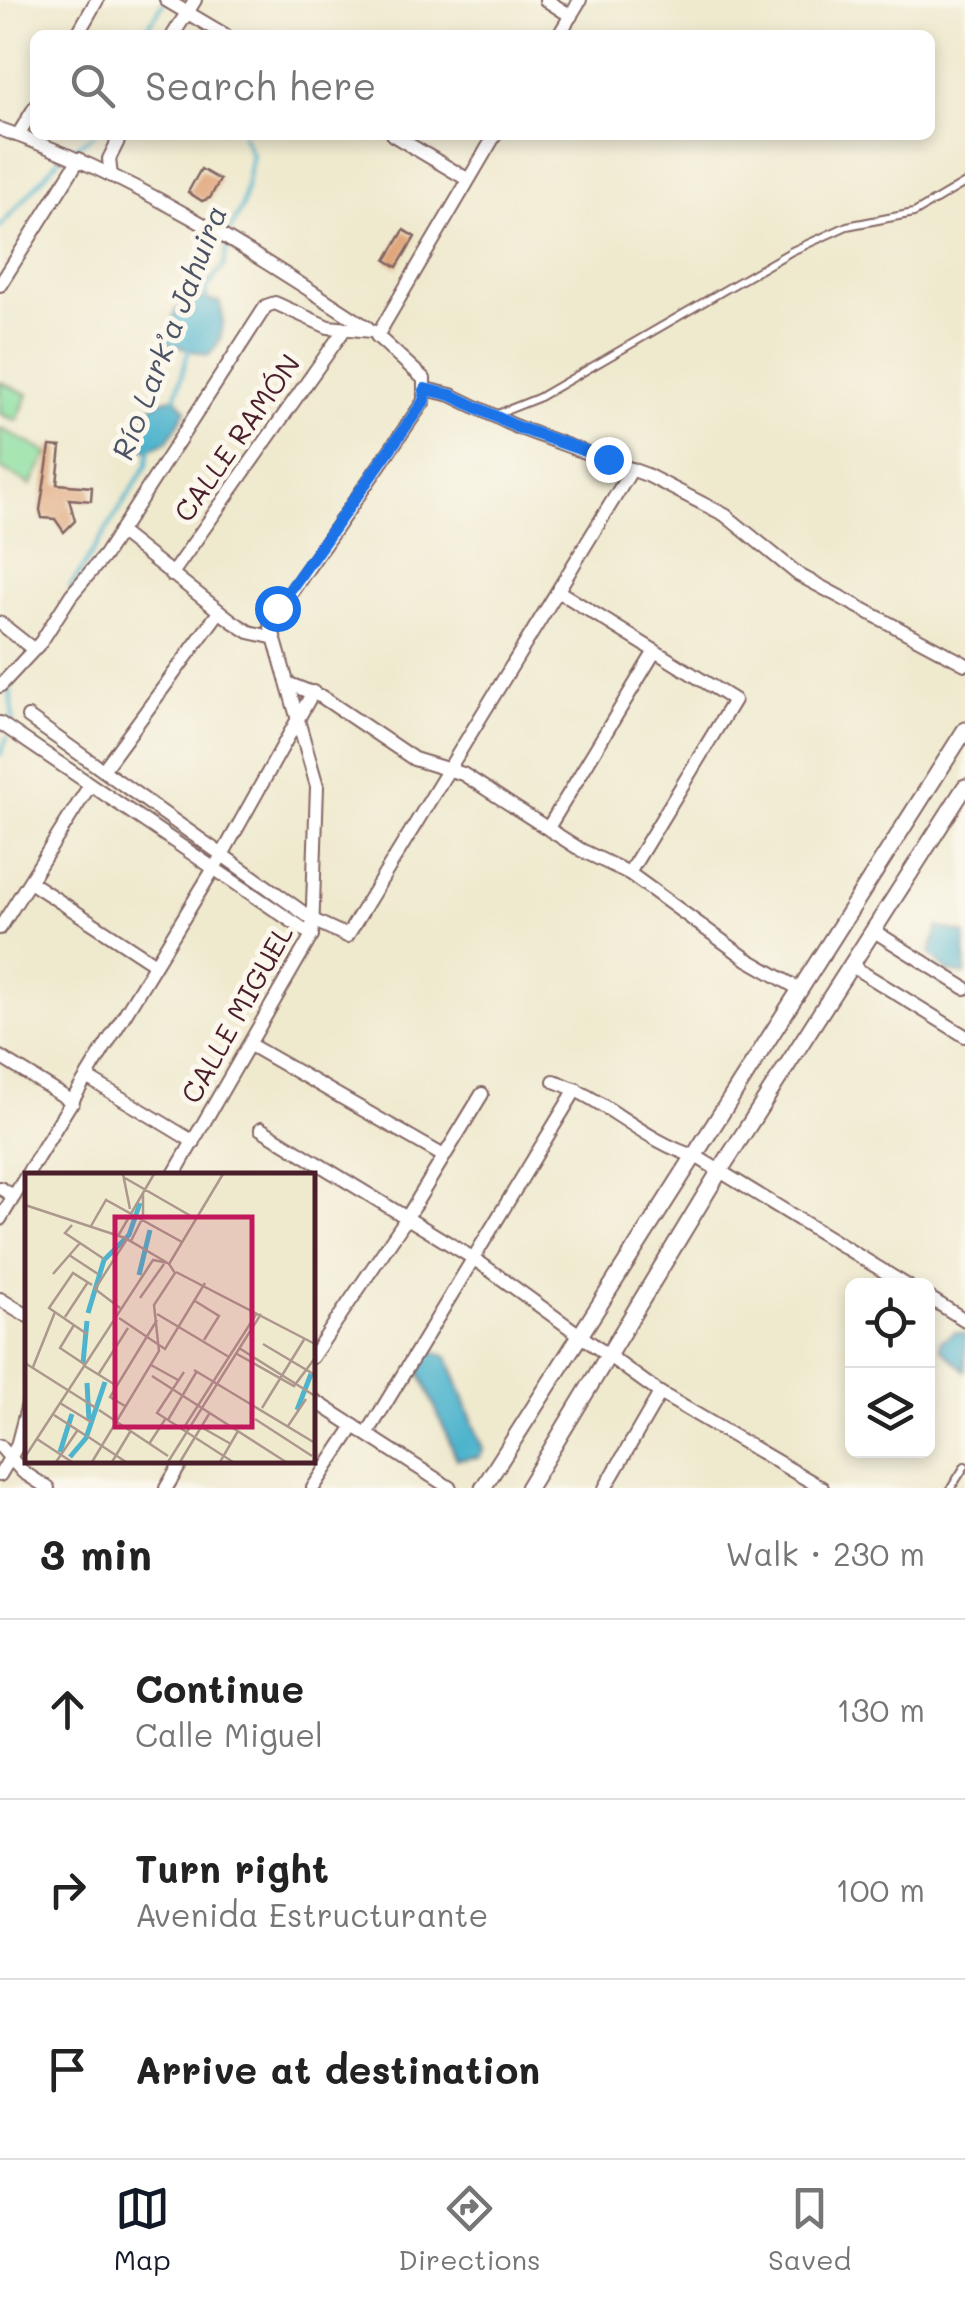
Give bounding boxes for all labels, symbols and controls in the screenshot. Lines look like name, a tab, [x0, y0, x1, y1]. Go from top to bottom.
search box	[30, 30, 935, 140]
icon: search	[65, 58, 120, 113]
text: Search here	[145, 60, 376, 110]
water label: Río Lark’a Jahuira	[101, 199, 235, 465]
street label: CALLE RAMÓN	[165, 347, 307, 528]
route end	[586, 437, 632, 483]
route start	[255, 586, 301, 632]
street label: CALLE MIGUEL	[172, 918, 300, 1109]
inset map	[25, 1173, 315, 1463]
map controls	[845, 1278, 935, 1458]
button: locate	[845, 1278, 935, 1368]
button: layers	[845, 1368, 935, 1458]
text: 3 min	[40, 1526, 152, 1581]
text: Walk · 230 m	[725, 1532, 925, 1574]
text: Continue	[135, 1663, 304, 1713]
icon: ahead	[40, 1682, 95, 1737]
text: 130 m	[836, 1688, 925, 1730]
text: Calle Miguel	[135, 1713, 323, 1755]
text: Turn right	[135, 1843, 329, 1893]
icon: right	[40, 1862, 95, 1917]
text: 100 m	[835, 1868, 925, 1910]
text: Avenida Estructurante	[135, 1893, 488, 1935]
icon: arrive	[40, 2042, 95, 2097]
text: Arrive at destination	[135, 2044, 540, 2094]
tab: Map	[114, 2181, 171, 2277]
tab: Directions	[398, 2181, 541, 2277]
tab: Saved	[768, 2181, 851, 2277]

